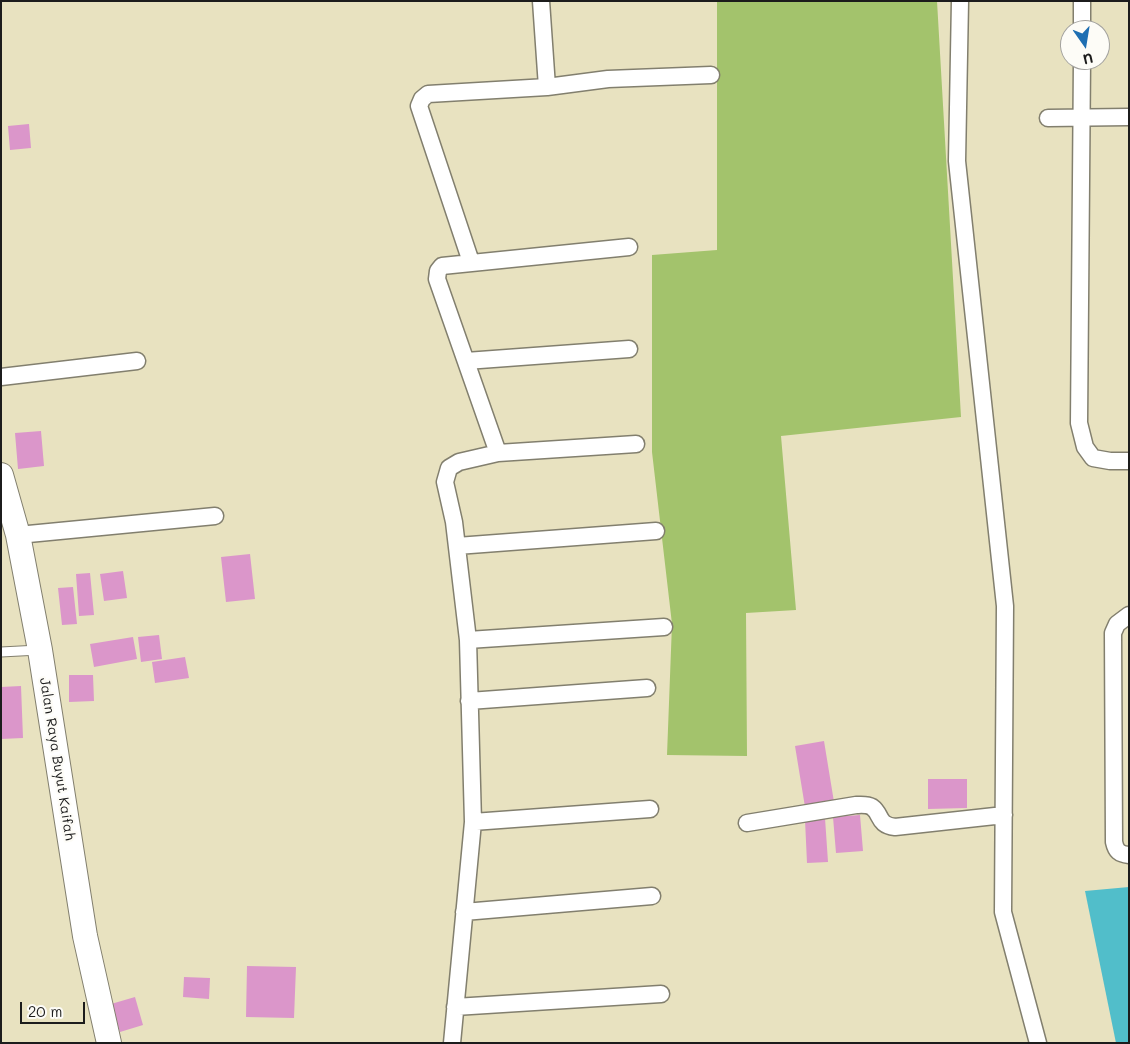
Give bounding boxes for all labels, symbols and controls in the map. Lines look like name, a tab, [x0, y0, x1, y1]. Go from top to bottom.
north arrow	[1060, 20, 1110, 70]
text: U	[1081, 49, 1095, 69]
street label: Jalan Raya Buyut Kaifah	[36, 676, 78, 842]
scale bar	[22, 992, 88, 1024]
text: 20 m	[28, 1001, 62, 1021]

